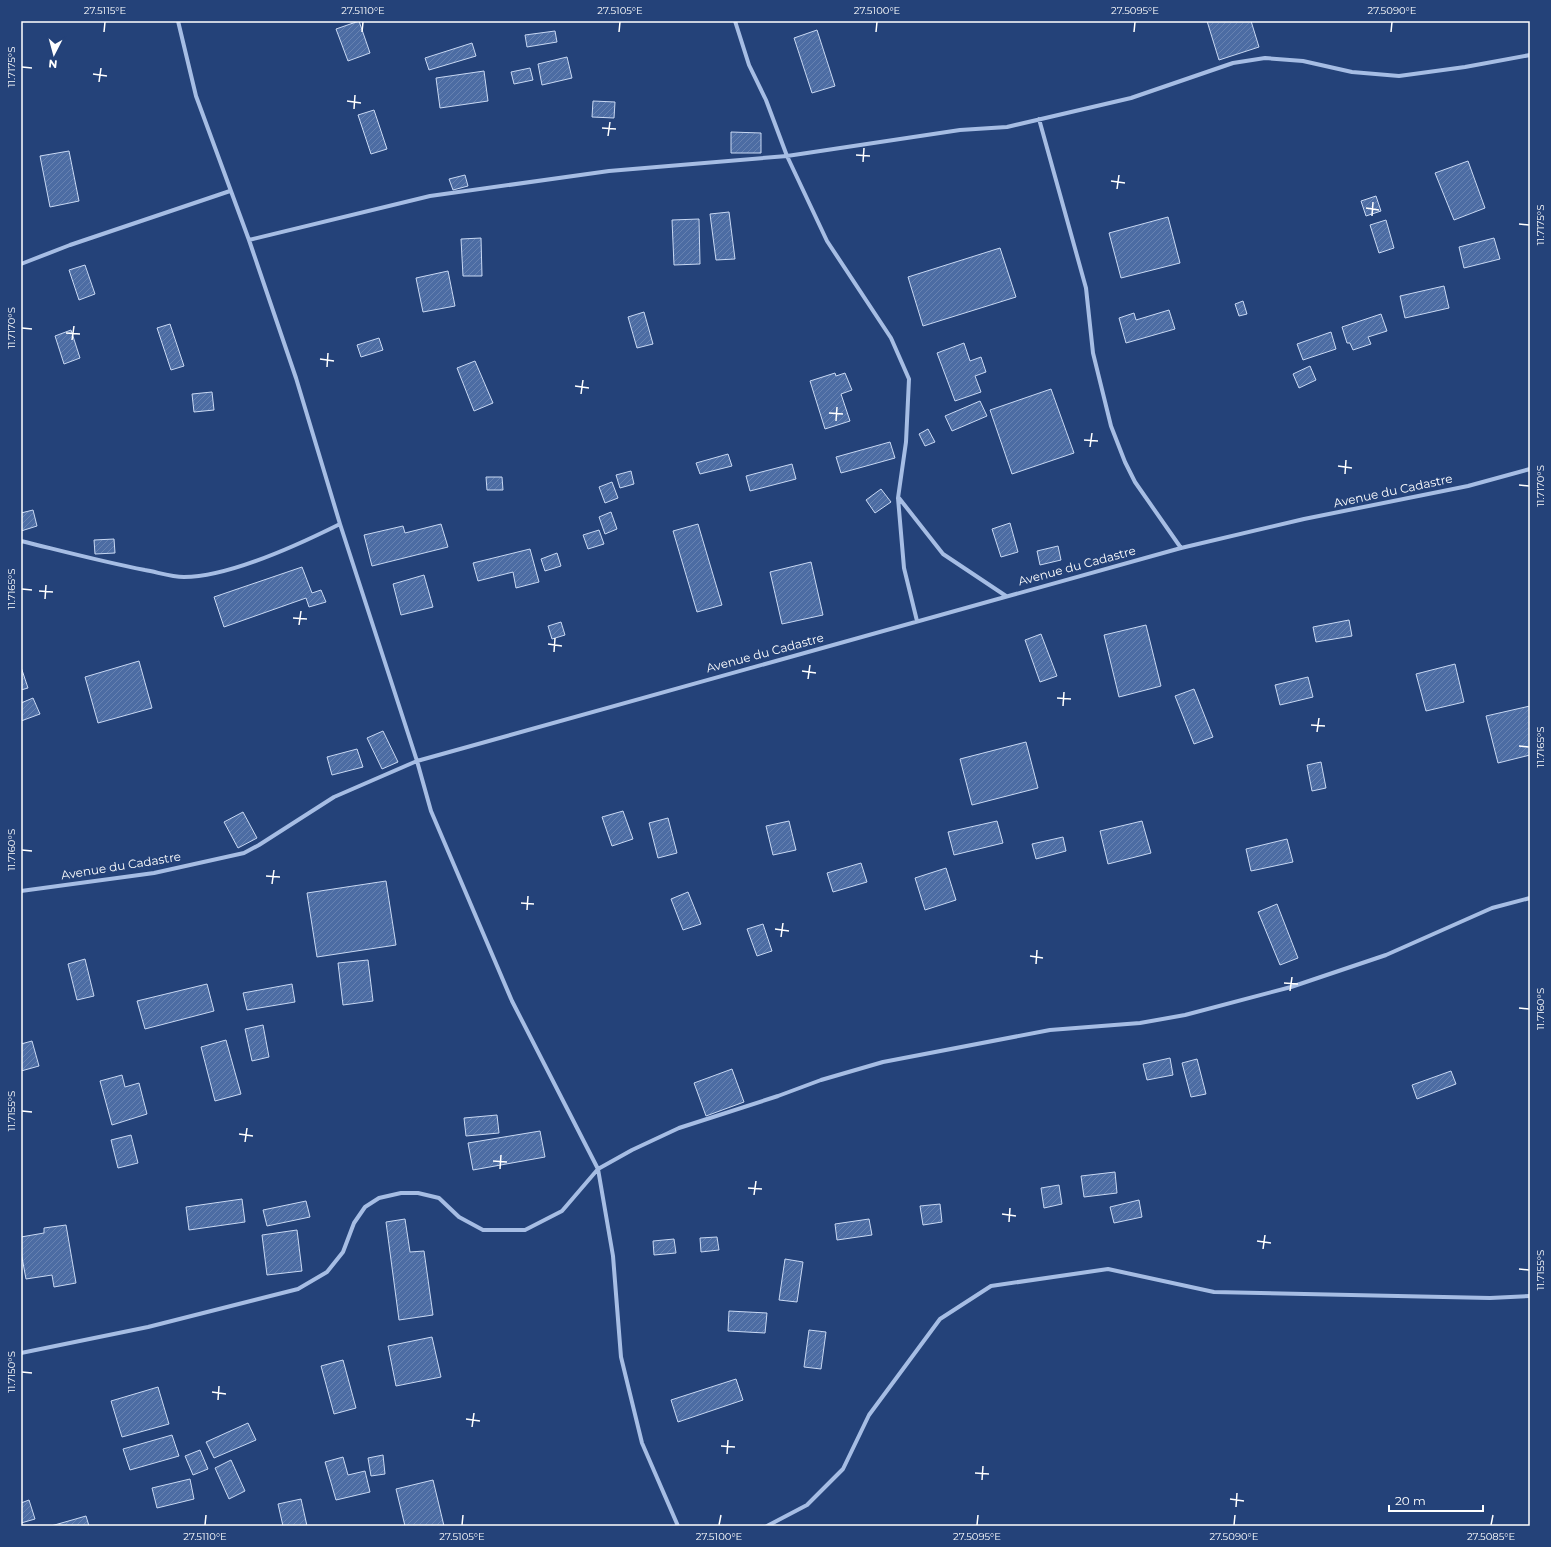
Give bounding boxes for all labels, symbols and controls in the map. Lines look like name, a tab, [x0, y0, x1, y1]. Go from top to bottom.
text: 27.5115°E	[84, 4, 127, 17]
text: 27.5110°E	[341, 4, 385, 17]
text: 27.5105°E	[597, 4, 643, 17]
text: 27.5100°E	[854, 4, 901, 17]
text: 27.5095°E	[1111, 4, 1159, 17]
text: 27.5090°E	[1367, 4, 1417, 17]
north arrow	[34, 34, 74, 74]
text: 11.7175°S	[5, 47, 18, 87]
text: N	[48, 57, 58, 71]
text: 11.7175°S	[1534, 205, 1547, 245]
text: 11.7170°S	[5, 307, 18, 349]
text: 11.7170°S	[1534, 465, 1547, 507]
street label: Avenue du Cadastre	[1332, 471, 1454, 510]
street label: Avenue du Cadastre	[1016, 543, 1137, 588]
text: 11.7165°S	[5, 569, 18, 609]
street label: Avenue du Cadastre	[704, 630, 825, 675]
text: 11.7165°S	[1534, 727, 1547, 767]
text: 11.7160°S	[5, 829, 18, 871]
street label: Avenue du Cadastre	[60, 849, 182, 882]
text: 11.7160°S	[1534, 988, 1547, 1030]
text: 11.7155°S	[5, 1091, 18, 1131]
text: 11.7155°S	[1534, 1250, 1547, 1290]
text: 11.7150°S	[5, 1351, 18, 1393]
scale bar	[1389, 1487, 1483, 1513]
text: 20 m	[1395, 1493, 1426, 1508]
text: 27.5110°E	[183, 1530, 227, 1543]
text: 27.5105°E	[439, 1530, 485, 1543]
text: 27.5100°E	[696, 1530, 743, 1543]
text: 27.5095°E	[953, 1530, 1001, 1543]
text: 27.5090°E	[1209, 1530, 1259, 1543]
text: 27.5085°E	[1467, 1530, 1515, 1543]

